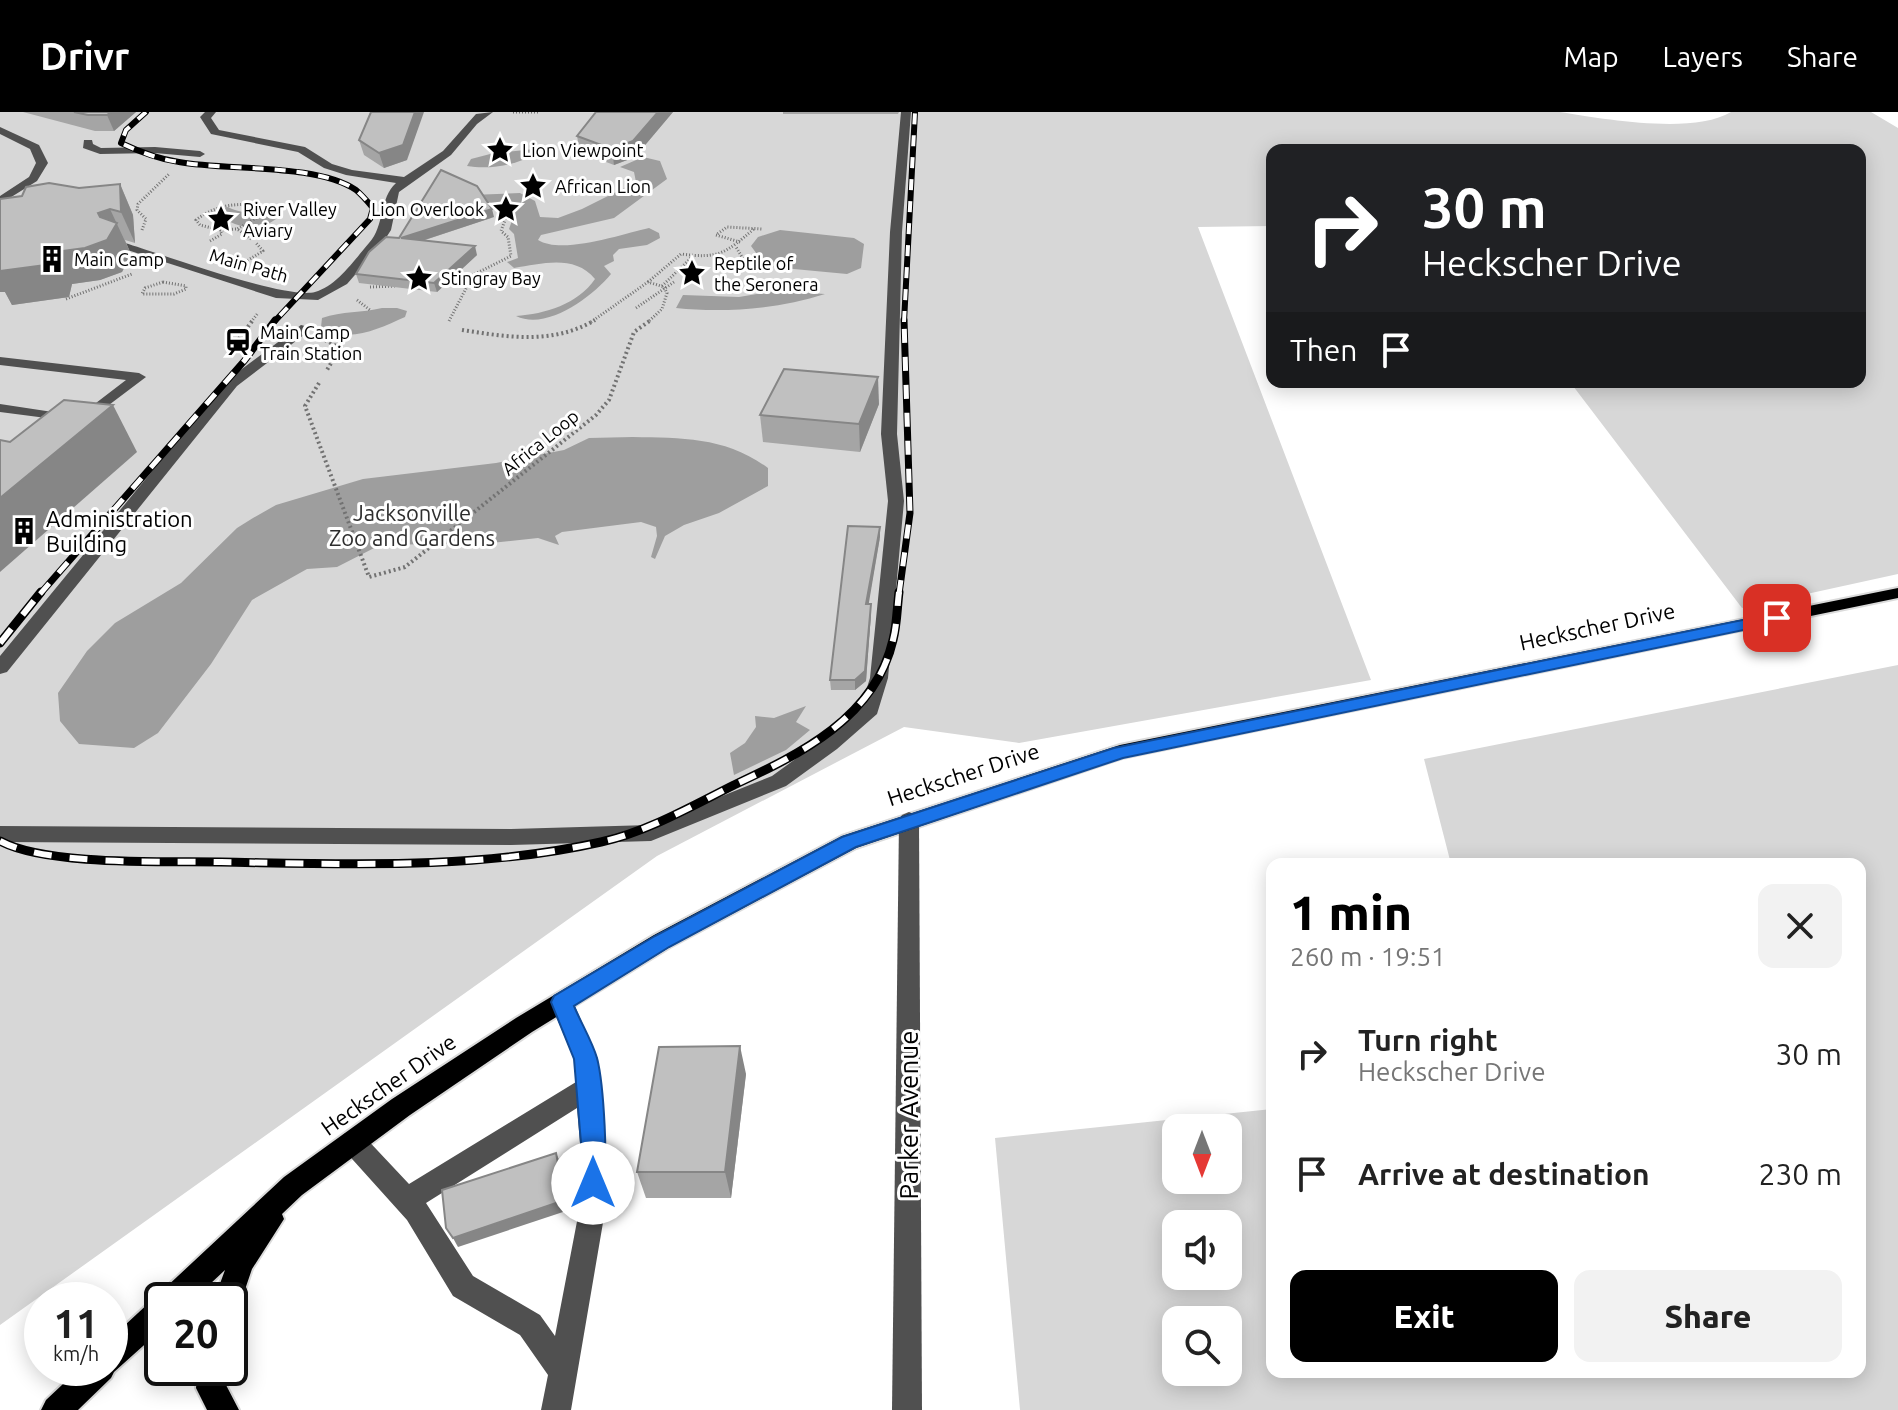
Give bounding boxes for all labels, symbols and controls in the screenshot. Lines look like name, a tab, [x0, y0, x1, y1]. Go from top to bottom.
text: Drivr	[40, 35, 129, 77]
text: Map	[1563, 41, 1619, 72]
text: Layers	[1663, 41, 1743, 72]
text: Share	[1787, 41, 1858, 72]
place icon: Lion Viewpoint	[485, 135, 515, 165]
place label: Lion Viewpoint	[522, 140, 644, 160]
place icon: African Lion	[518, 171, 548, 201]
place label: African Lion	[555, 176, 651, 196]
icon: right	[1290, 176, 1394, 280]
text: 30 m	[1422, 176, 1547, 239]
place icon: Lion Overlook	[491, 194, 521, 224]
place label: River Valley Aviary	[243, 199, 337, 240]
place label: Lion Overlook	[371, 199, 484, 219]
place icon: River Valley Aviary	[206, 204, 236, 234]
text: Heckscher Drive	[1422, 242, 1682, 283]
building icon: Main Camp	[37, 244, 67, 274]
street label: Main Path	[207, 244, 291, 286]
place label: Main Camp	[74, 249, 164, 269]
place label: Reptile of the Seronera	[714, 253, 818, 294]
place icon: Reptile of the Seronera	[677, 258, 707, 288]
place icon: Stingray Bay	[404, 263, 434, 293]
place label: Stingray Bay	[441, 268, 541, 288]
place label: Main Camp Train Station	[260, 322, 362, 363]
station icon: Main Camp Train Station	[223, 327, 253, 357]
icon: arrive	[1374, 328, 1418, 372]
text: Then	[1290, 333, 1358, 367]
street label: Africa Loop	[498, 405, 582, 479]
park label: Jacksonville Zoo and Gardens	[329, 500, 495, 550]
place label: Administration Building	[46, 506, 193, 556]
building icon: Administration Building	[9, 516, 39, 546]
pin	[1743, 584, 1811, 652]
icon: arrive	[1755, 596, 1799, 640]
street label: Heckscher Drive	[1517, 597, 1677, 655]
street label: Heckscher Drive	[884, 738, 1042, 810]
button: close	[1758, 884, 1842, 968]
text: 1 min	[1290, 885, 1412, 939]
text: 260 m · 19:51	[1290, 942, 1446, 971]
text: Turn right	[1358, 1023, 1498, 1057]
street label: Heckscher Drive	[316, 1028, 460, 1140]
street label: Parker Avenue	[894, 1031, 923, 1199]
icon: right	[1290, 1032, 1334, 1076]
text: 30 m	[1775, 1037, 1842, 1071]
text: Heckscher Drive	[1358, 1057, 1546, 1086]
north arrow	[1162, 1114, 1242, 1194]
map controls	[1162, 1114, 1242, 1386]
position arrow	[551, 1141, 635, 1225]
icon: arrive	[1290, 1152, 1334, 1196]
text: Arrive at destination	[1358, 1157, 1650, 1191]
text: 230 m	[1758, 1157, 1842, 1191]
button: sound	[1162, 1210, 1242, 1290]
button: Exit	[1290, 1270, 1558, 1362]
button: Share	[1574, 1270, 1842, 1362]
speed limit sign: 20	[144, 1282, 248, 1386]
text: 11	[53, 1301, 99, 1346]
button: search	[1162, 1306, 1242, 1386]
text: km/h	[53, 1342, 99, 1365]

